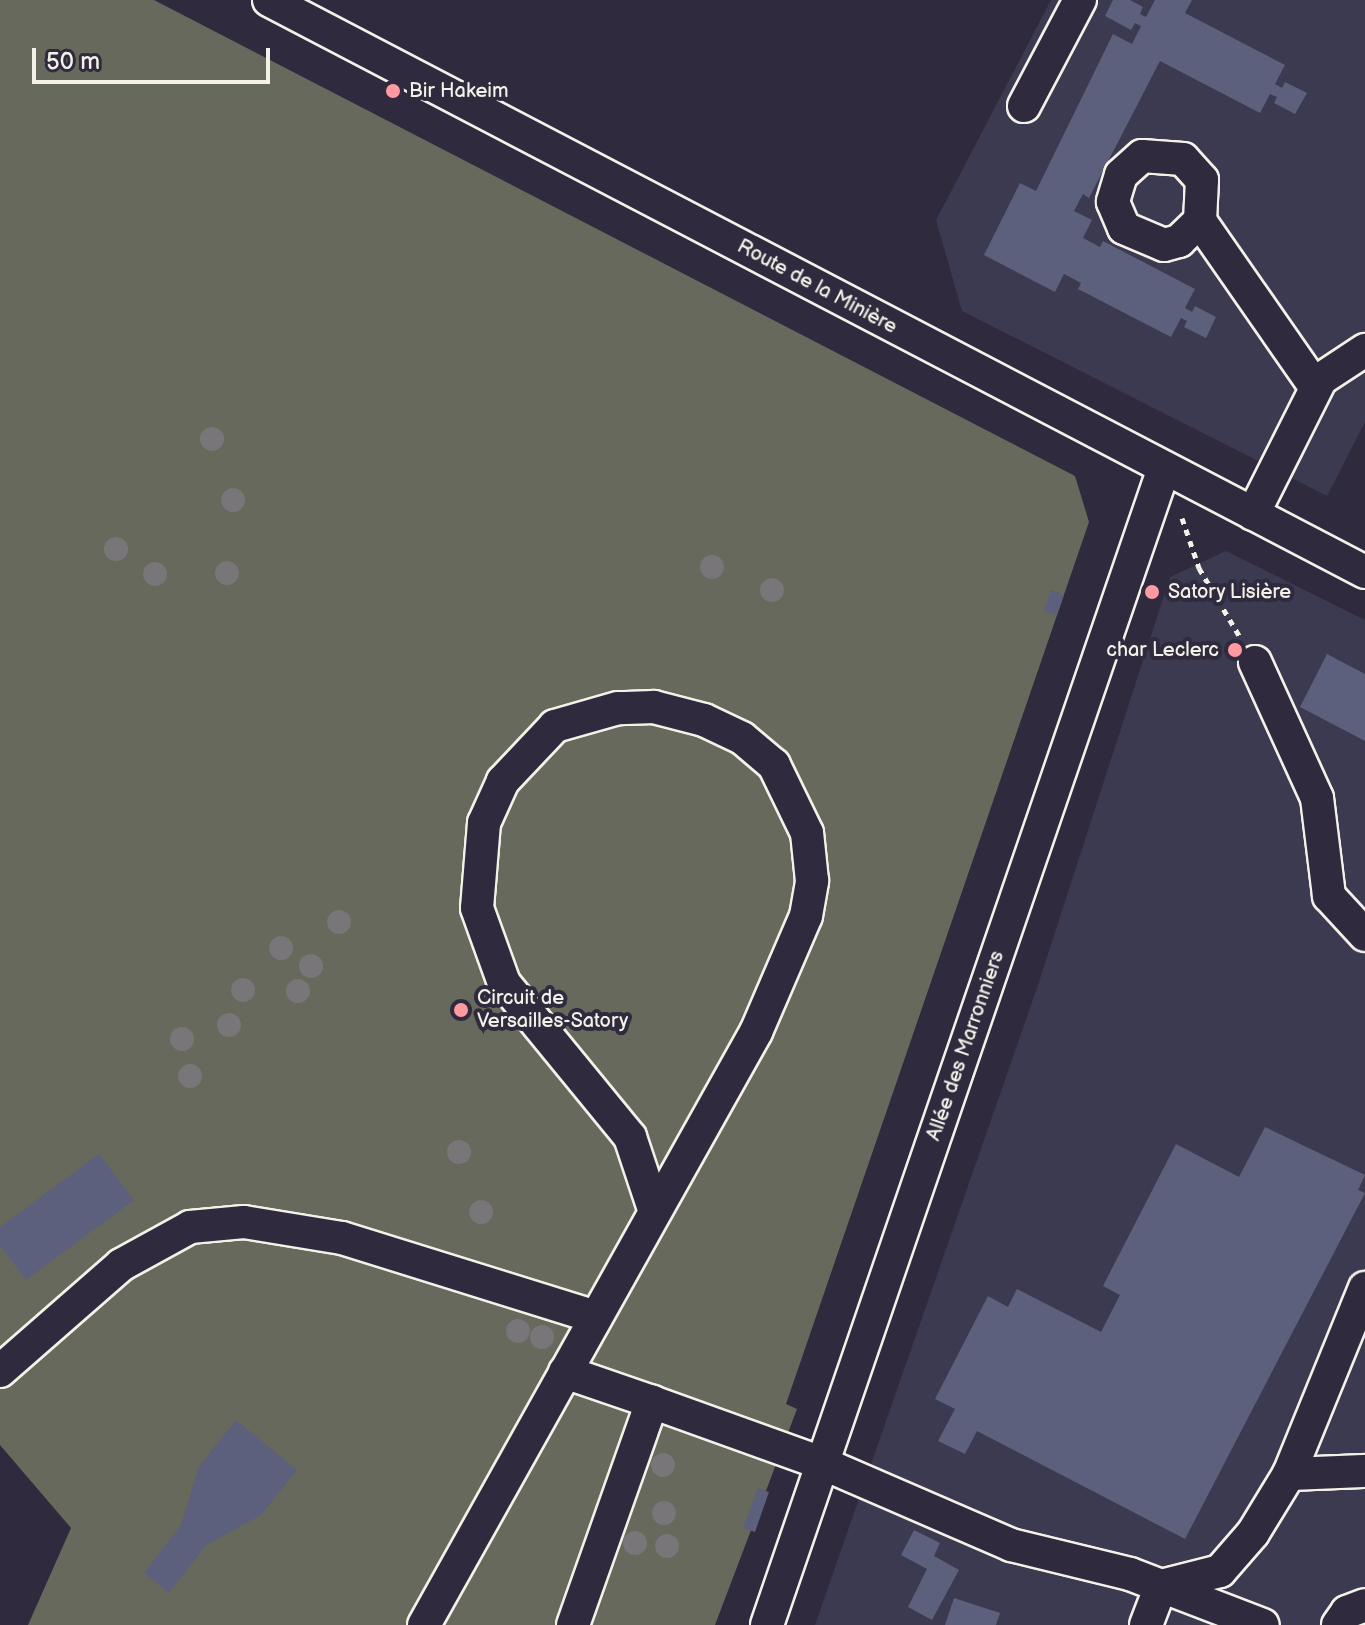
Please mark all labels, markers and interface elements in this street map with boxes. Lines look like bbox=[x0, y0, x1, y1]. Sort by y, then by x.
scale bar bbox=[36, 32, 274, 82]
text: 50 m bbox=[46, 47, 100, 76]
place label: Bir Hakeim bbox=[409, 79, 508, 103]
marker: Bir Hakeim bbox=[384, 82, 402, 100]
street label: Route de la Minière bbox=[733, 235, 901, 339]
place label: Satory Lisière bbox=[1168, 580, 1292, 604]
marker: Satory Lisière bbox=[1143, 583, 1161, 601]
place label: char Leclerc bbox=[1106, 638, 1219, 662]
marker: char Leclerc bbox=[1226, 641, 1244, 659]
street label: Allée des Marronniers bbox=[922, 948, 1010, 1144]
place label: Circuit de Versailles-Satory bbox=[477, 986, 628, 1033]
marker: Circuit de Versailles-Satory bbox=[452, 1001, 470, 1019]

